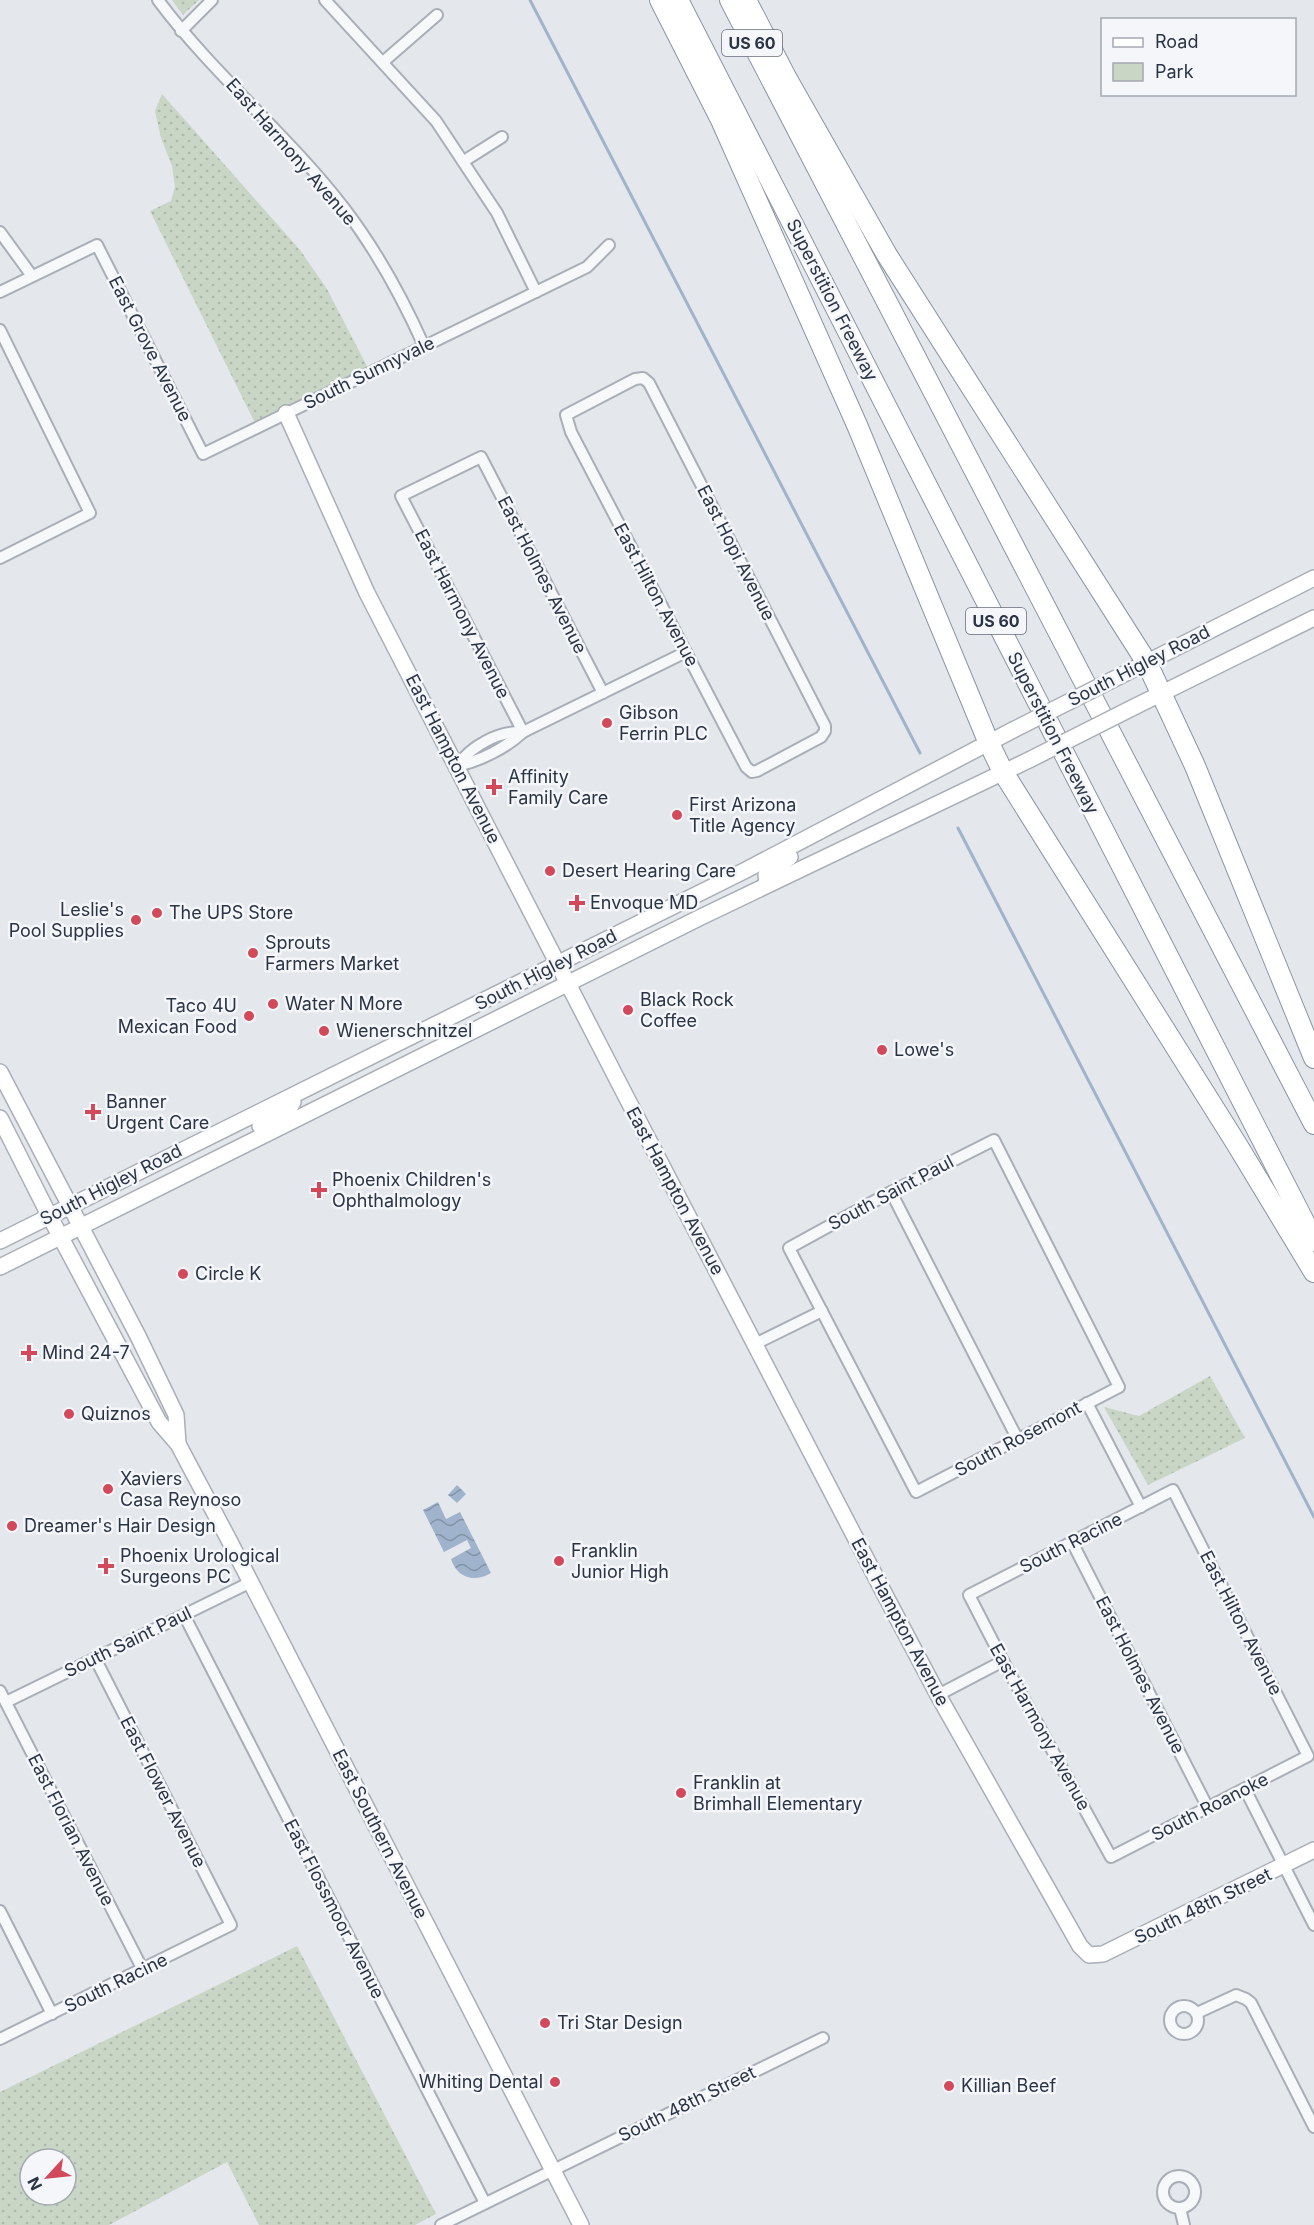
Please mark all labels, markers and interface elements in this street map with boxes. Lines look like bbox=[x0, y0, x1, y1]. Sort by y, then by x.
legend bbox=[1101, 18, 1296, 96]
road number: US 60 bbox=[722, 30, 782, 56]
text: Road bbox=[1155, 31, 1198, 52]
text: Park bbox=[1155, 61, 1194, 82]
street label: East Harmony Avenue bbox=[222, 74, 361, 229]
street label: Superstition Freeway bbox=[782, 215, 882, 384]
street label: East Grove Avenue bbox=[105, 273, 196, 425]
street label: South Sunnyvale bbox=[300, 332, 438, 413]
street label: East Hopi Avenue bbox=[693, 482, 780, 624]
street label: East Holmes Avenue bbox=[494, 493, 591, 657]
street label: East Hilton Avenue bbox=[610, 520, 703, 670]
street label: East Harmony Avenue bbox=[411, 526, 514, 702]
road number: US 60 bbox=[966, 608, 1026, 634]
street label: South Higley Road bbox=[1064, 621, 1213, 710]
street label: Superstition Freeway bbox=[1003, 648, 1103, 817]
street label: East Hampton Avenue bbox=[402, 671, 505, 847]
place label: Gibson Ferrin PLC bbox=[619, 702, 708, 744]
marker: Gibson Ferrin PLC bbox=[600, 716, 614, 730]
place label: Affinity Family Care bbox=[508, 766, 608, 808]
marker: Affinity Family Care bbox=[485, 778, 503, 796]
place label: First Arizona Title Agency bbox=[689, 794, 796, 836]
marker: First Arizona Title Agency bbox=[670, 808, 684, 822]
place label: Desert Hearing Care bbox=[562, 860, 736, 881]
marker: Desert Hearing Care bbox=[543, 864, 557, 878]
place label: Envoque MD bbox=[590, 892, 698, 913]
marker: Envoque MD bbox=[568, 894, 586, 912]
place label: Leslie's Pool Supplies bbox=[9, 899, 124, 941]
place label: The UPS Store bbox=[169, 902, 293, 923]
marker: The UPS Store bbox=[150, 906, 164, 920]
marker: Leslie's Pool Supplies bbox=[129, 913, 143, 927]
street label: South Higley Road bbox=[471, 925, 620, 1014]
place label: Sprouts Farmers Market bbox=[265, 932, 399, 974]
marker: Sprouts Farmers Market bbox=[246, 946, 260, 960]
place label: Black Rock Coffee bbox=[640, 989, 734, 1031]
place label: Water N More bbox=[285, 993, 403, 1014]
place label: Taco 4U Mexican Food bbox=[118, 995, 237, 1037]
marker: Water N More bbox=[266, 997, 280, 1011]
marker: Black Rock Coffee bbox=[621, 1003, 635, 1017]
marker: Taco 4U Mexican Food bbox=[242, 1009, 256, 1023]
place label: Wienerschnitzel bbox=[336, 1020, 472, 1041]
marker: Wienerschnitzel bbox=[317, 1024, 331, 1038]
place label: Lowe's bbox=[894, 1039, 954, 1060]
marker: Lowe's bbox=[875, 1043, 889, 1057]
place label: Banner Urgent Care bbox=[106, 1091, 209, 1133]
marker: Banner Urgent Care bbox=[84, 1103, 102, 1121]
street label: East Hampton Avenue bbox=[622, 1103, 729, 1278]
street label: South Higley Road bbox=[36, 1140, 185, 1229]
street label: South Saint Paul bbox=[825, 1151, 957, 1234]
place label: Phoenix Children's Ophthalmology bbox=[332, 1169, 491, 1211]
marker: Phoenix Children's Ophthalmology bbox=[310, 1181, 328, 1199]
place label: Circle K bbox=[195, 1263, 261, 1284]
marker: Circle K bbox=[176, 1267, 190, 1281]
place label: Mind 24-7 bbox=[42, 1342, 130, 1363]
marker: Mind 24-7 bbox=[20, 1344, 38, 1362]
street label: South Rosemont bbox=[951, 1396, 1084, 1481]
place label: Quiznos bbox=[81, 1403, 151, 1424]
marker: Quiznos bbox=[62, 1407, 76, 1421]
place label: Xaviers Casa Reynoso bbox=[120, 1468, 241, 1510]
marker: Xaviers Casa Reynoso bbox=[101, 1482, 115, 1496]
street label: South Racine bbox=[1016, 1508, 1125, 1577]
place label: Dreamer's Hair Design bbox=[24, 1515, 216, 1536]
marker: Dreamer's Hair Design bbox=[5, 1519, 19, 1533]
street label: East Hampton Avenue bbox=[847, 1534, 954, 1709]
place label: Franklin Junior High bbox=[571, 1540, 669, 1582]
place label: Phoenix Urological Surgeons PC bbox=[120, 1545, 279, 1587]
street label: East Hilton Avenue bbox=[1196, 1547, 1287, 1698]
marker: Franklin Junior High bbox=[552, 1554, 566, 1568]
marker: Phoenix Urological Surgeons PC bbox=[97, 1557, 115, 1575]
street label: East Holmes Avenue bbox=[1092, 1593, 1189, 1757]
street label: South Saint Paul bbox=[61, 1602, 195, 1681]
street label: East Harmony Avenue bbox=[986, 1640, 1095, 1814]
street label: East Flower Avenue bbox=[116, 1713, 211, 1871]
street label: East Southern Avenue bbox=[329, 1746, 432, 1922]
street label: East Florian Avenue bbox=[24, 1750, 119, 1909]
street label: South Roanoke bbox=[1148, 1768, 1272, 1845]
place label: Franklin at Brimhall Elementary bbox=[693, 1772, 862, 1814]
marker: Franklin at Brimhall Elementary bbox=[674, 1786, 688, 1800]
street label: East Flossmoor Avenue bbox=[280, 1816, 389, 2002]
street label: South 48th Street bbox=[1131, 1863, 1275, 1948]
street label: South Racine bbox=[61, 1949, 171, 2017]
place label: Tri Star Design bbox=[557, 2012, 683, 2033]
marker: Tri Star Design bbox=[538, 2016, 552, 2030]
street label: South 48th Street bbox=[615, 2061, 759, 2146]
place label: Whiting Dental bbox=[419, 2071, 543, 2092]
marker: Whiting Dental bbox=[548, 2075, 562, 2089]
place label: Killian Beef bbox=[961, 2075, 1056, 2096]
marker: Killian Beef bbox=[942, 2079, 956, 2093]
north arrow bbox=[18, 2147, 78, 2207]
text: N bbox=[23, 2174, 46, 2194]

